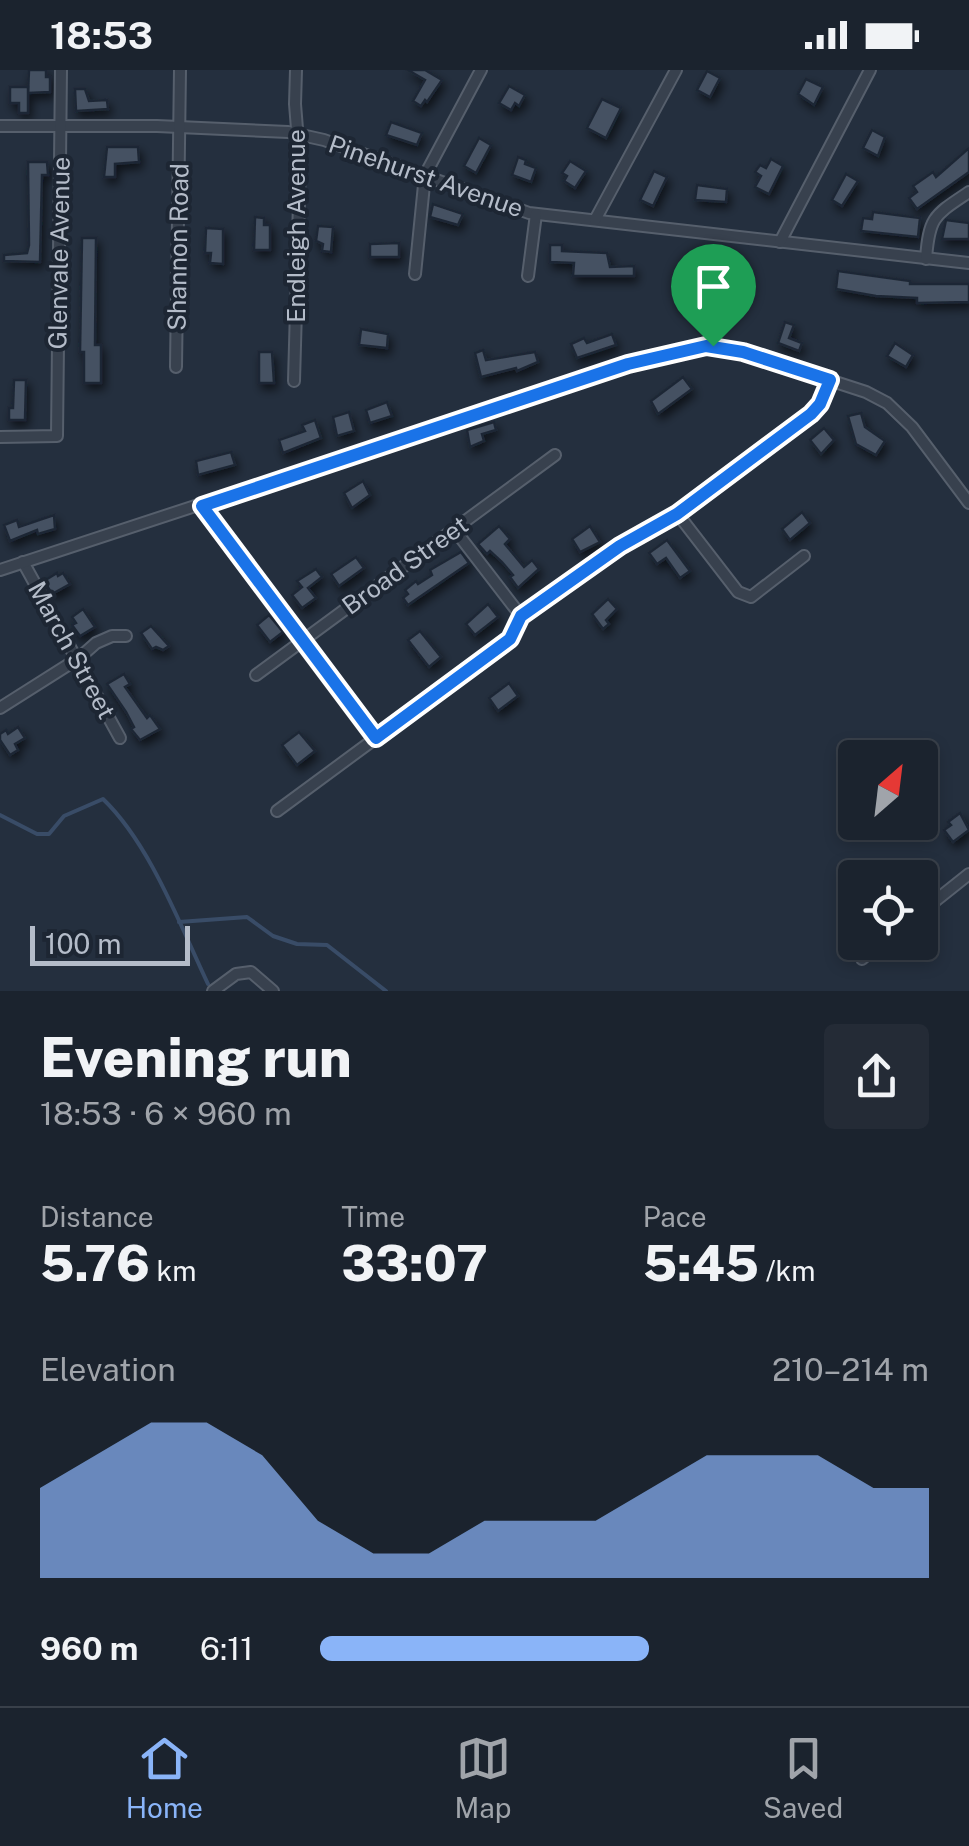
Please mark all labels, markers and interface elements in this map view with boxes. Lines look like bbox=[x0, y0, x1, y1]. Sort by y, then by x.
text: 18:53 bbox=[50, 13, 153, 58]
street label: Endleigh Avenue bbox=[281, 129, 311, 323]
street label: Pinehurst Avenue bbox=[325, 129, 527, 223]
street label: Glenvale Avenue bbox=[42, 157, 76, 349]
street label: Shannon Road bbox=[162, 163, 194, 331]
pin bbox=[671, 244, 756, 347]
icon: arrive bbox=[686, 259, 741, 314]
street label: Broad Street bbox=[336, 509, 474, 621]
street label: March Street bbox=[22, 576, 122, 724]
north arrow bbox=[838, 740, 938, 840]
map controls bbox=[838, 740, 938, 960]
button: locate bbox=[838, 860, 938, 960]
scale bar bbox=[30, 921, 190, 966]
text: 100 m bbox=[45, 927, 122, 960]
button: share bbox=[824, 1024, 929, 1129]
text: Evening run bbox=[40, 1025, 352, 1089]
text: 18:53 · 6 × 960 m bbox=[40, 1095, 292, 1132]
text: Distance bbox=[40, 1200, 154, 1233]
text: Time bbox=[341, 1200, 405, 1233]
text: Pace bbox=[643, 1200, 707, 1233]
text: 5.76 bbox=[40, 1233, 150, 1292]
text: 33:07 bbox=[341, 1233, 488, 1292]
text: 5:45 bbox=[643, 1233, 759, 1292]
text: km bbox=[150, 1254, 197, 1287]
text: /km bbox=[759, 1254, 815, 1287]
text: Elevation bbox=[40, 1351, 176, 1388]
text: 210–214 m bbox=[772, 1351, 929, 1388]
text: 960 m bbox=[40, 1630, 139, 1667]
text: 6:11 bbox=[200, 1630, 253, 1667]
tab: Home bbox=[126, 1731, 203, 1824]
tab: Map bbox=[455, 1731, 511, 1824]
tab: Saved bbox=[763, 1731, 843, 1824]

